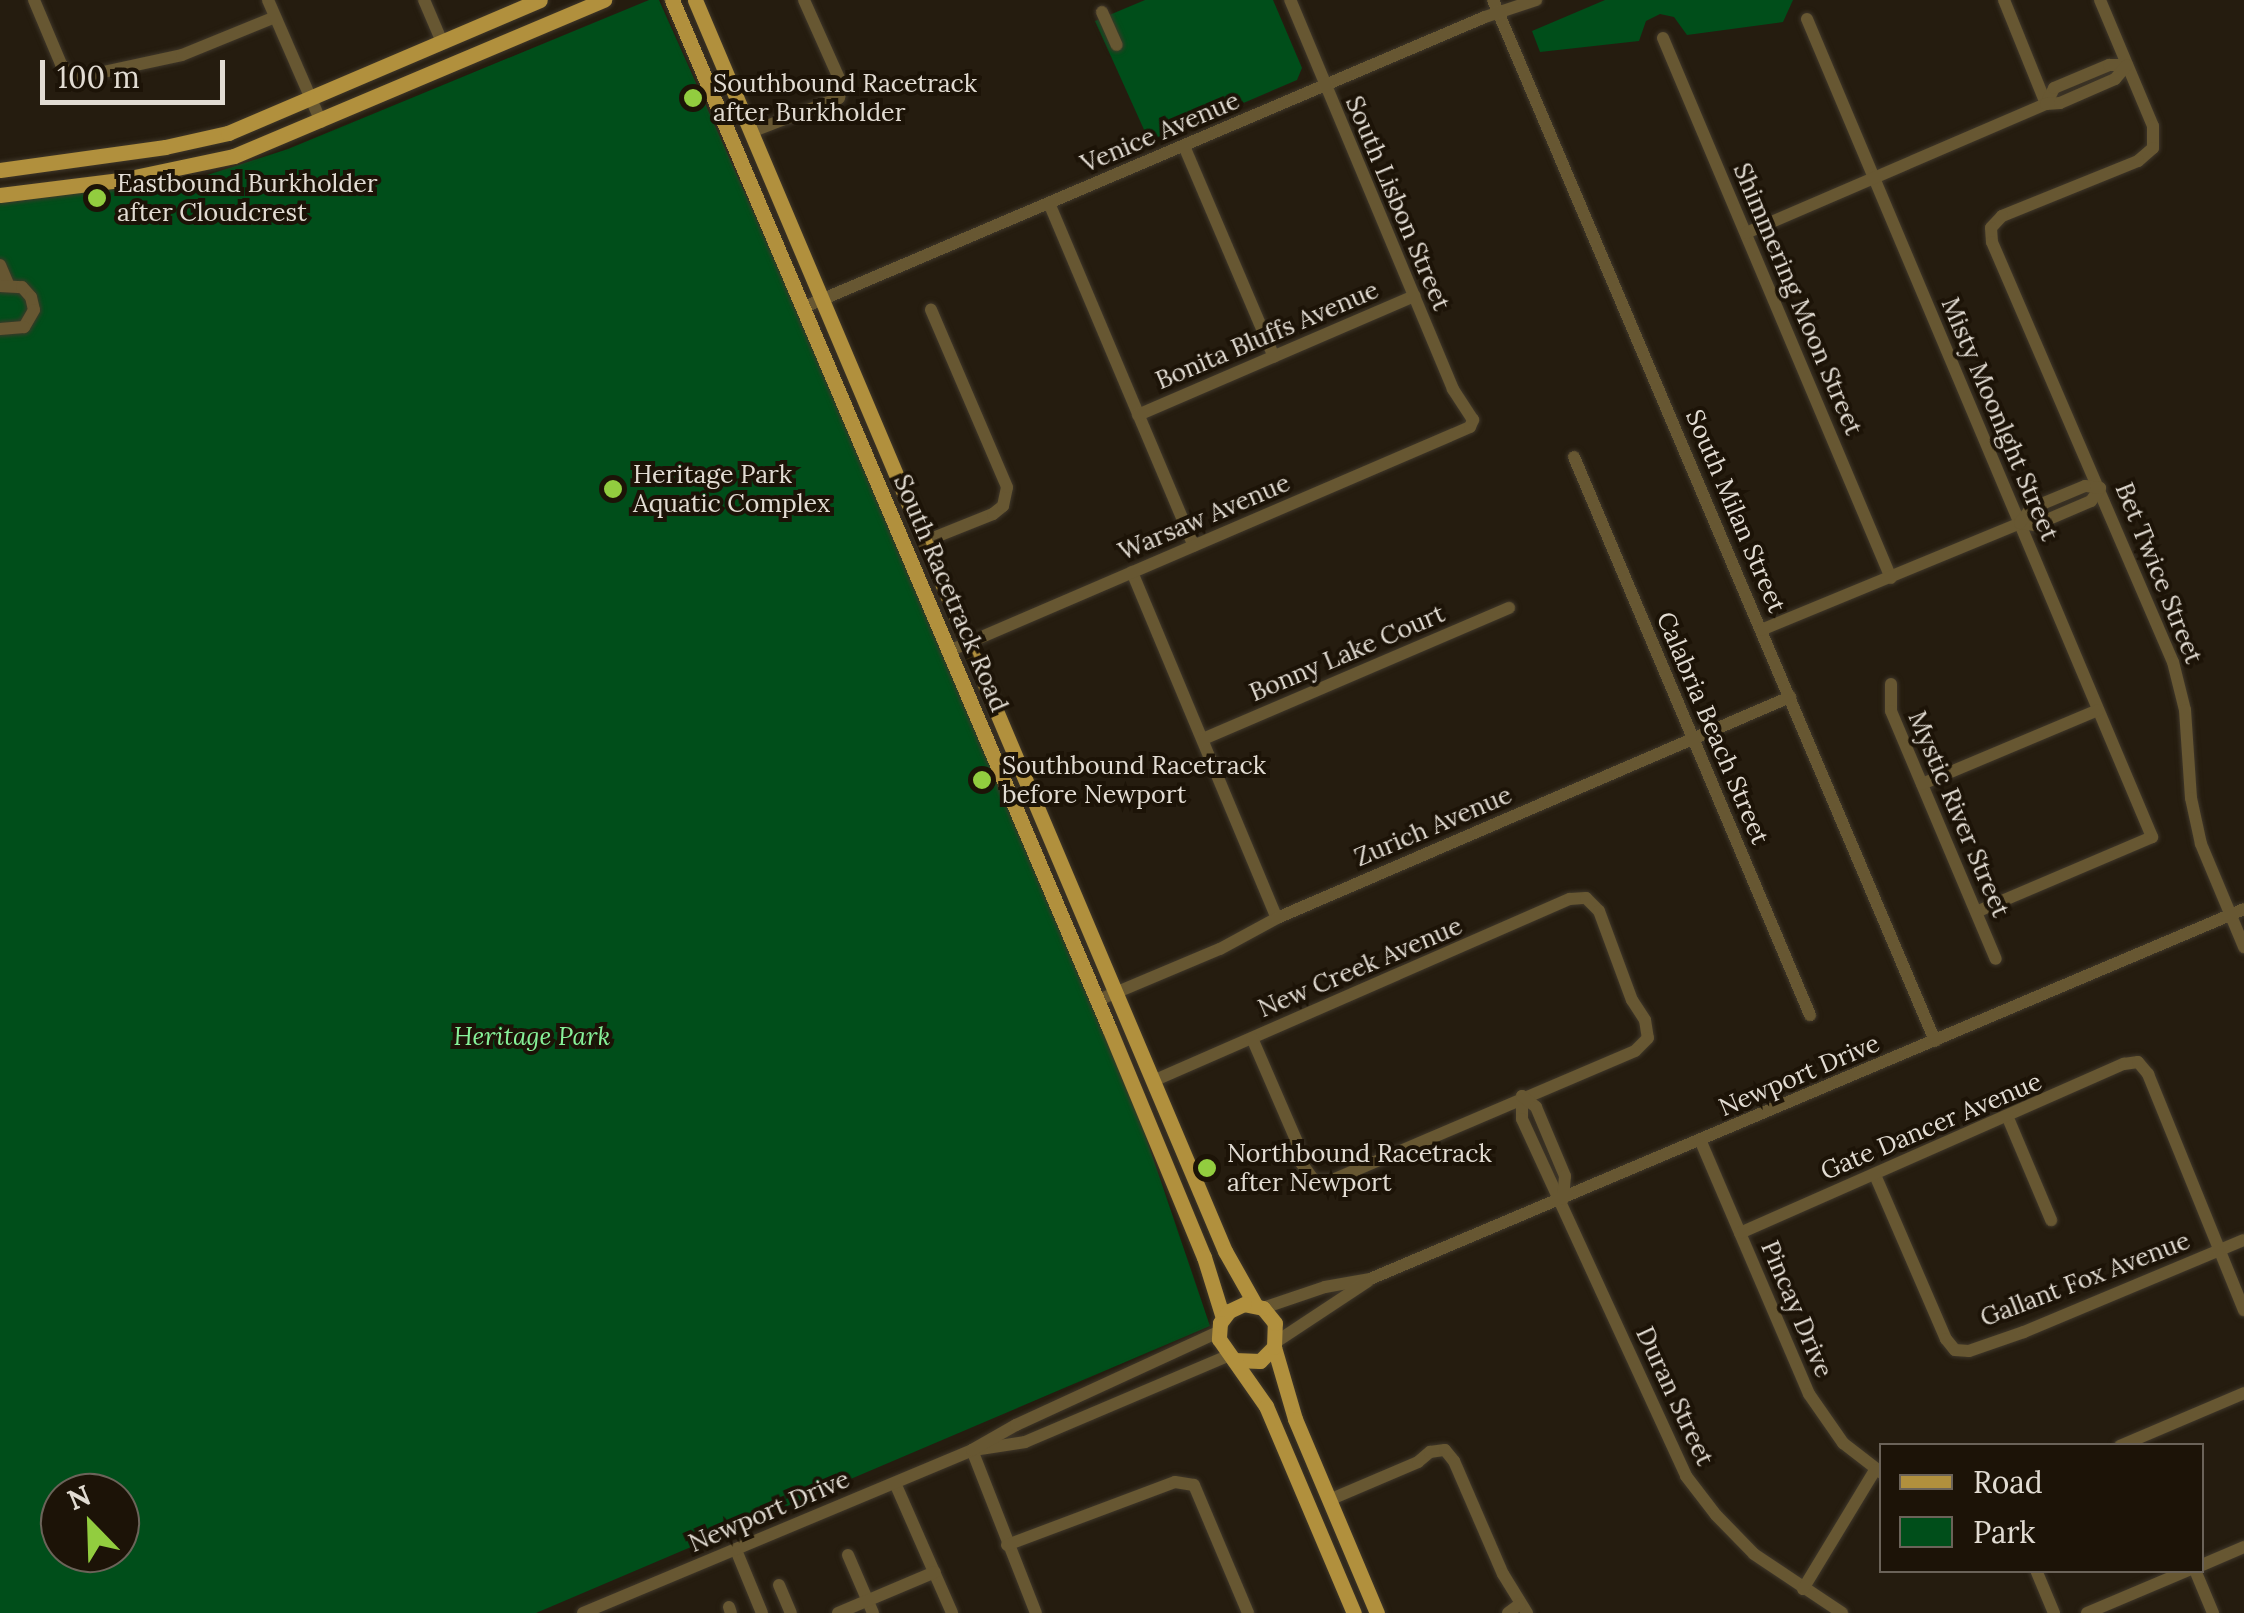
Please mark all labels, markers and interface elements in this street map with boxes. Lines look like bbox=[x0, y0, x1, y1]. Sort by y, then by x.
scale bar bbox=[45, 40, 230, 102]
text: 100 m bbox=[57, 58, 140, 96]
place label: Southbound Racetrack after Burkholder bbox=[713, 69, 977, 128]
street label: Venice Avenue bbox=[1076, 85, 1244, 179]
marker: Southbound Racetrack after Burkholder bbox=[682, 87, 704, 109]
street label: South Lisbon Street bbox=[1339, 91, 1457, 315]
street label: Shimmering Moon Street bbox=[1727, 159, 1869, 439]
place label: Eastbound Burkholder after Cloudcrest bbox=[117, 169, 378, 228]
marker: Eastbound Burkholder after Cloudcrest bbox=[86, 187, 108, 209]
street label: Bonita Bluffs Avenue bbox=[1151, 274, 1383, 396]
street label: Misty Moonlght Street bbox=[1935, 293, 2065, 545]
street label: South Milan Street bbox=[1680, 405, 1792, 617]
place label: Heritage Park Aquatic Complex bbox=[633, 460, 830, 519]
street label: Warsaw Avenue bbox=[1114, 467, 1294, 567]
street label: South Racetrack Road bbox=[887, 470, 1015, 716]
marker: Heritage Park Aquatic Complex bbox=[602, 478, 624, 500]
street label: Bet Twice Street bbox=[2109, 478, 2209, 668]
street label: Bonny Lake Court bbox=[1245, 598, 1449, 708]
street label: Calabria Beach Street bbox=[1650, 607, 1776, 849]
street label: Mystic River Street bbox=[1902, 706, 2016, 922]
place label: Southbound Racetrack before Newport bbox=[1002, 751, 1266, 810]
marker: Southbound Racetrack before Newport bbox=[971, 769, 993, 791]
street label: Zurich Avenue bbox=[1350, 779, 1516, 873]
street label: New Creek Avenue bbox=[1253, 910, 1467, 1024]
park label: Heritage Park bbox=[454, 1021, 610, 1051]
street label: Newport Drive bbox=[1714, 1028, 1884, 1122]
street label: Gate Dancer Avenue bbox=[1816, 1066, 2046, 1186]
place label: Northbound Racetrack after Newport bbox=[1227, 1139, 1492, 1198]
marker: Northbound Racetrack after Newport bbox=[1196, 1157, 1218, 1179]
street label: Gallant Fox Avenue bbox=[1976, 1225, 2194, 1333]
street label: Pincay Drive bbox=[1755, 1236, 1839, 1382]
street label: Duran Street bbox=[1630, 1322, 1720, 1470]
legend bbox=[1879, 1443, 2204, 1573]
text: Road bbox=[1973, 1463, 2043, 1501]
street label: Newport Drive bbox=[684, 1464, 854, 1558]
north arrow bbox=[40, 1473, 140, 1573]
text: N bbox=[62, 1476, 96, 1518]
text: Park bbox=[1973, 1513, 2035, 1551]

